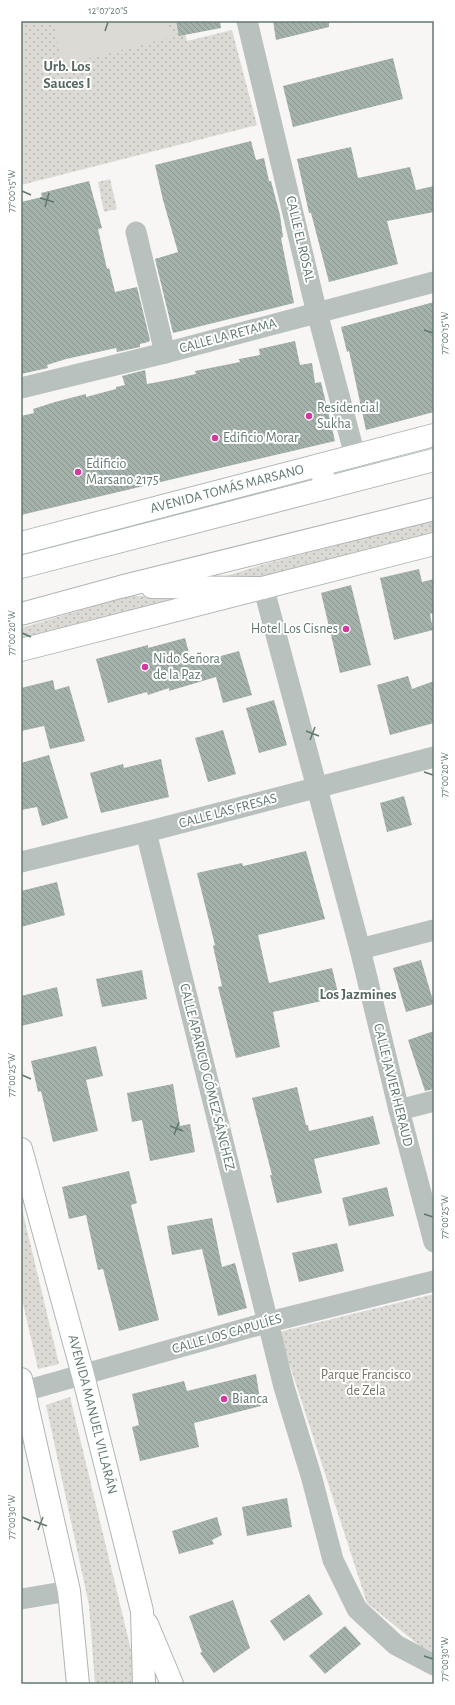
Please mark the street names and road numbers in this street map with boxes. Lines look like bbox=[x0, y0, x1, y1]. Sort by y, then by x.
street label: CALLE EL ROSAL bbox=[283, 195, 317, 284]
street label: CALLE LA RETAMA bbox=[178, 316, 278, 356]
street label: AVENIDA TOMÁS MARSANO bbox=[149, 462, 305, 516]
street label: CALLE LAS FRESAS bbox=[177, 791, 279, 831]
street label: CALLE APARICIO GÓMEZ SÁNCHEZ bbox=[177, 981, 240, 1172]
street label: CALLE JAVIER HERAUD bbox=[371, 1022, 415, 1148]
street label: CALLE LOS CAPULÍES bbox=[170, 1309, 284, 1356]
street label: AVENIDA MANUEL VILLARÁN bbox=[65, 1333, 120, 1496]

